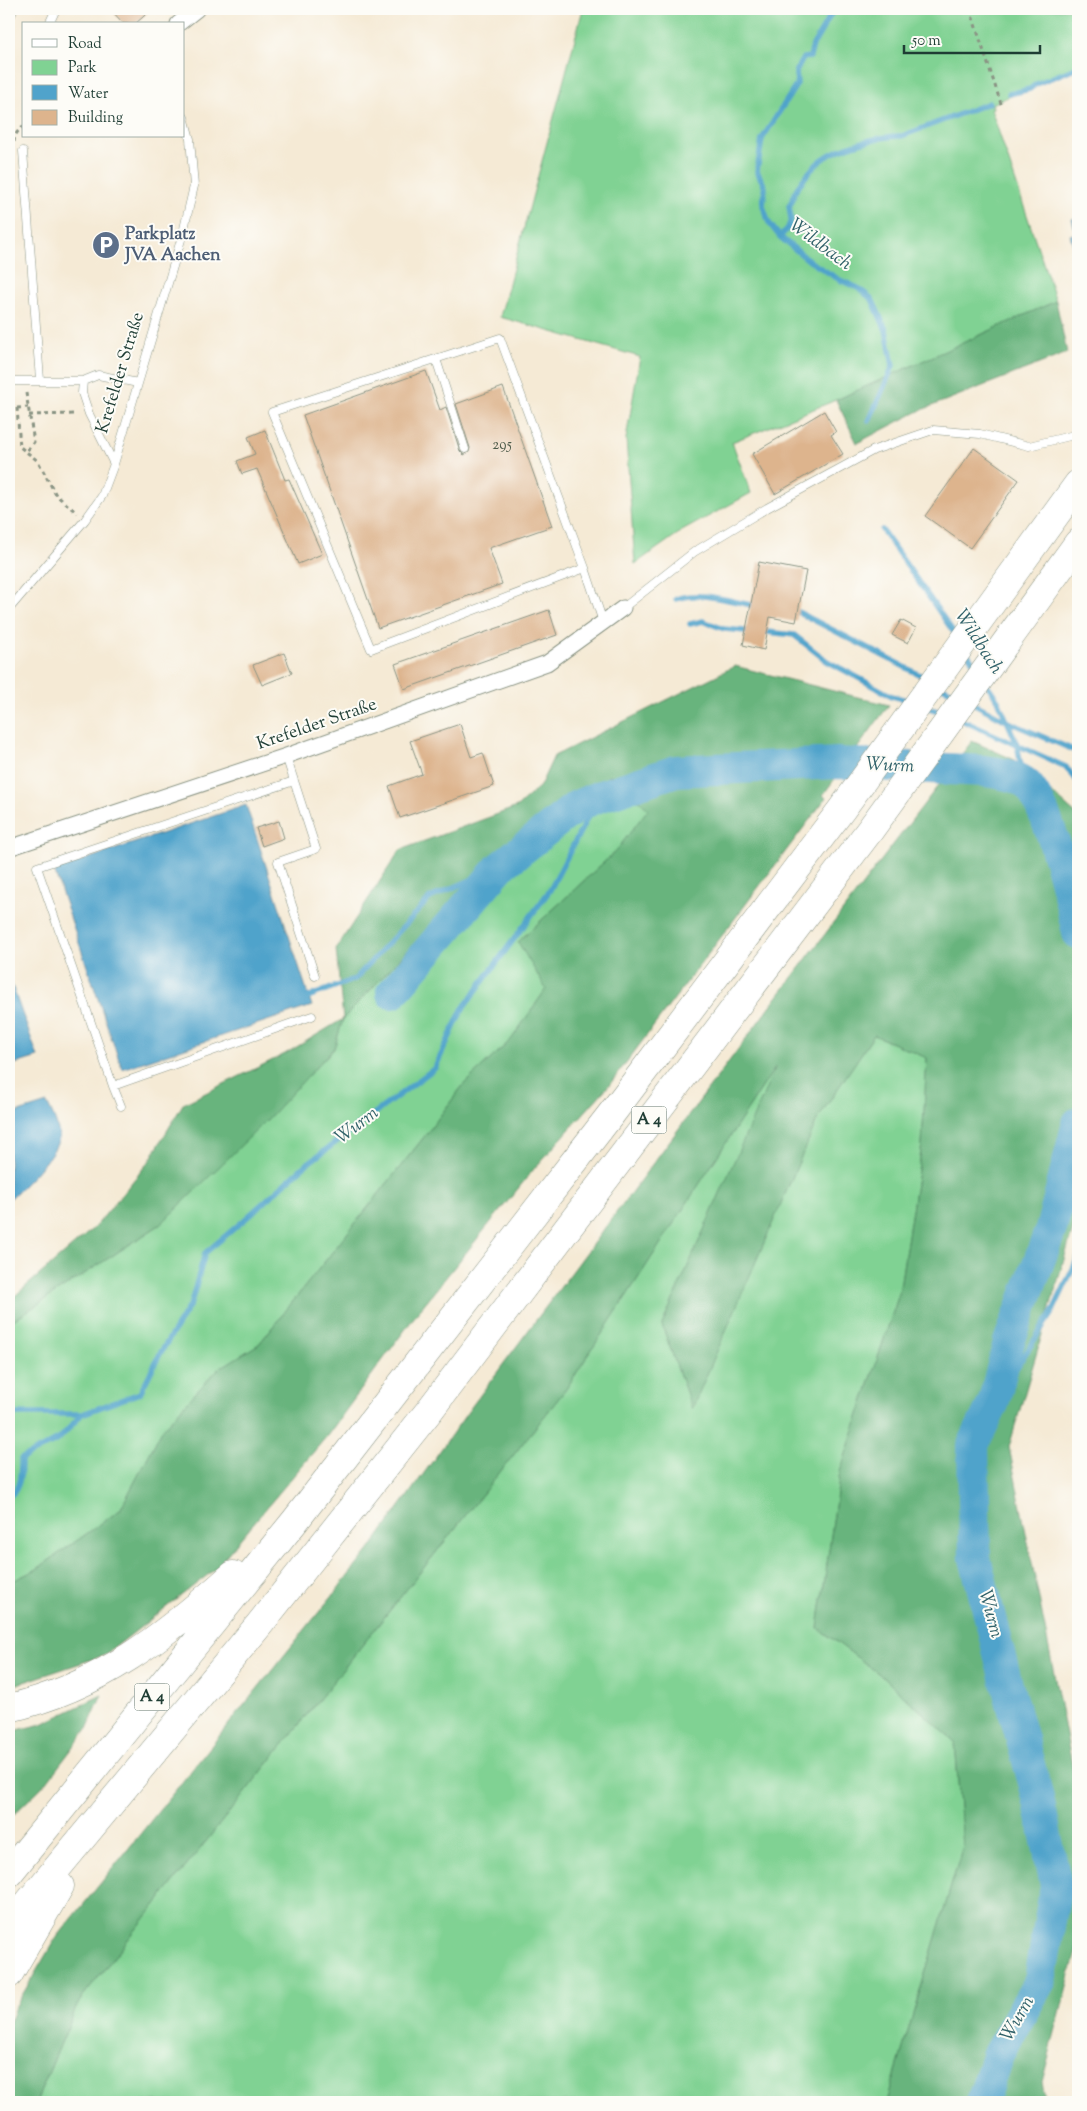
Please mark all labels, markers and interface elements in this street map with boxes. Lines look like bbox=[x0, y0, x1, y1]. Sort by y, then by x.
legend bbox=[22, 22, 185, 138]
scale bar bbox=[904, 22, 1041, 54]
text: 50 m bbox=[911, 31, 941, 52]
text: Road bbox=[68, 34, 102, 55]
text: Park bbox=[68, 58, 97, 79]
text: Water bbox=[68, 84, 109, 105]
text: Building bbox=[68, 108, 123, 129]
water label: Wildbach bbox=[783, 212, 858, 278]
place label: Parkplatz JVA Aachen bbox=[123, 222, 221, 269]
parking icon: Parkplatz JVA Aachen bbox=[91, 230, 121, 260]
street label: Krefelder Straße bbox=[90, 309, 152, 437]
house number: 295 bbox=[492, 435, 512, 456]
water label: Wildbach bbox=[947, 604, 1009, 680]
street label: Krefelder Straße bbox=[253, 692, 381, 758]
water label: Wurm bbox=[865, 751, 916, 781]
water label: Wurm bbox=[329, 1100, 385, 1151]
road number: A 4 bbox=[632, 1106, 666, 1134]
water label: Wurm bbox=[971, 1587, 1009, 1642]
road number: A 4 bbox=[134, 1684, 170, 1710]
water label: Wurm bbox=[994, 1991, 1042, 2047]

